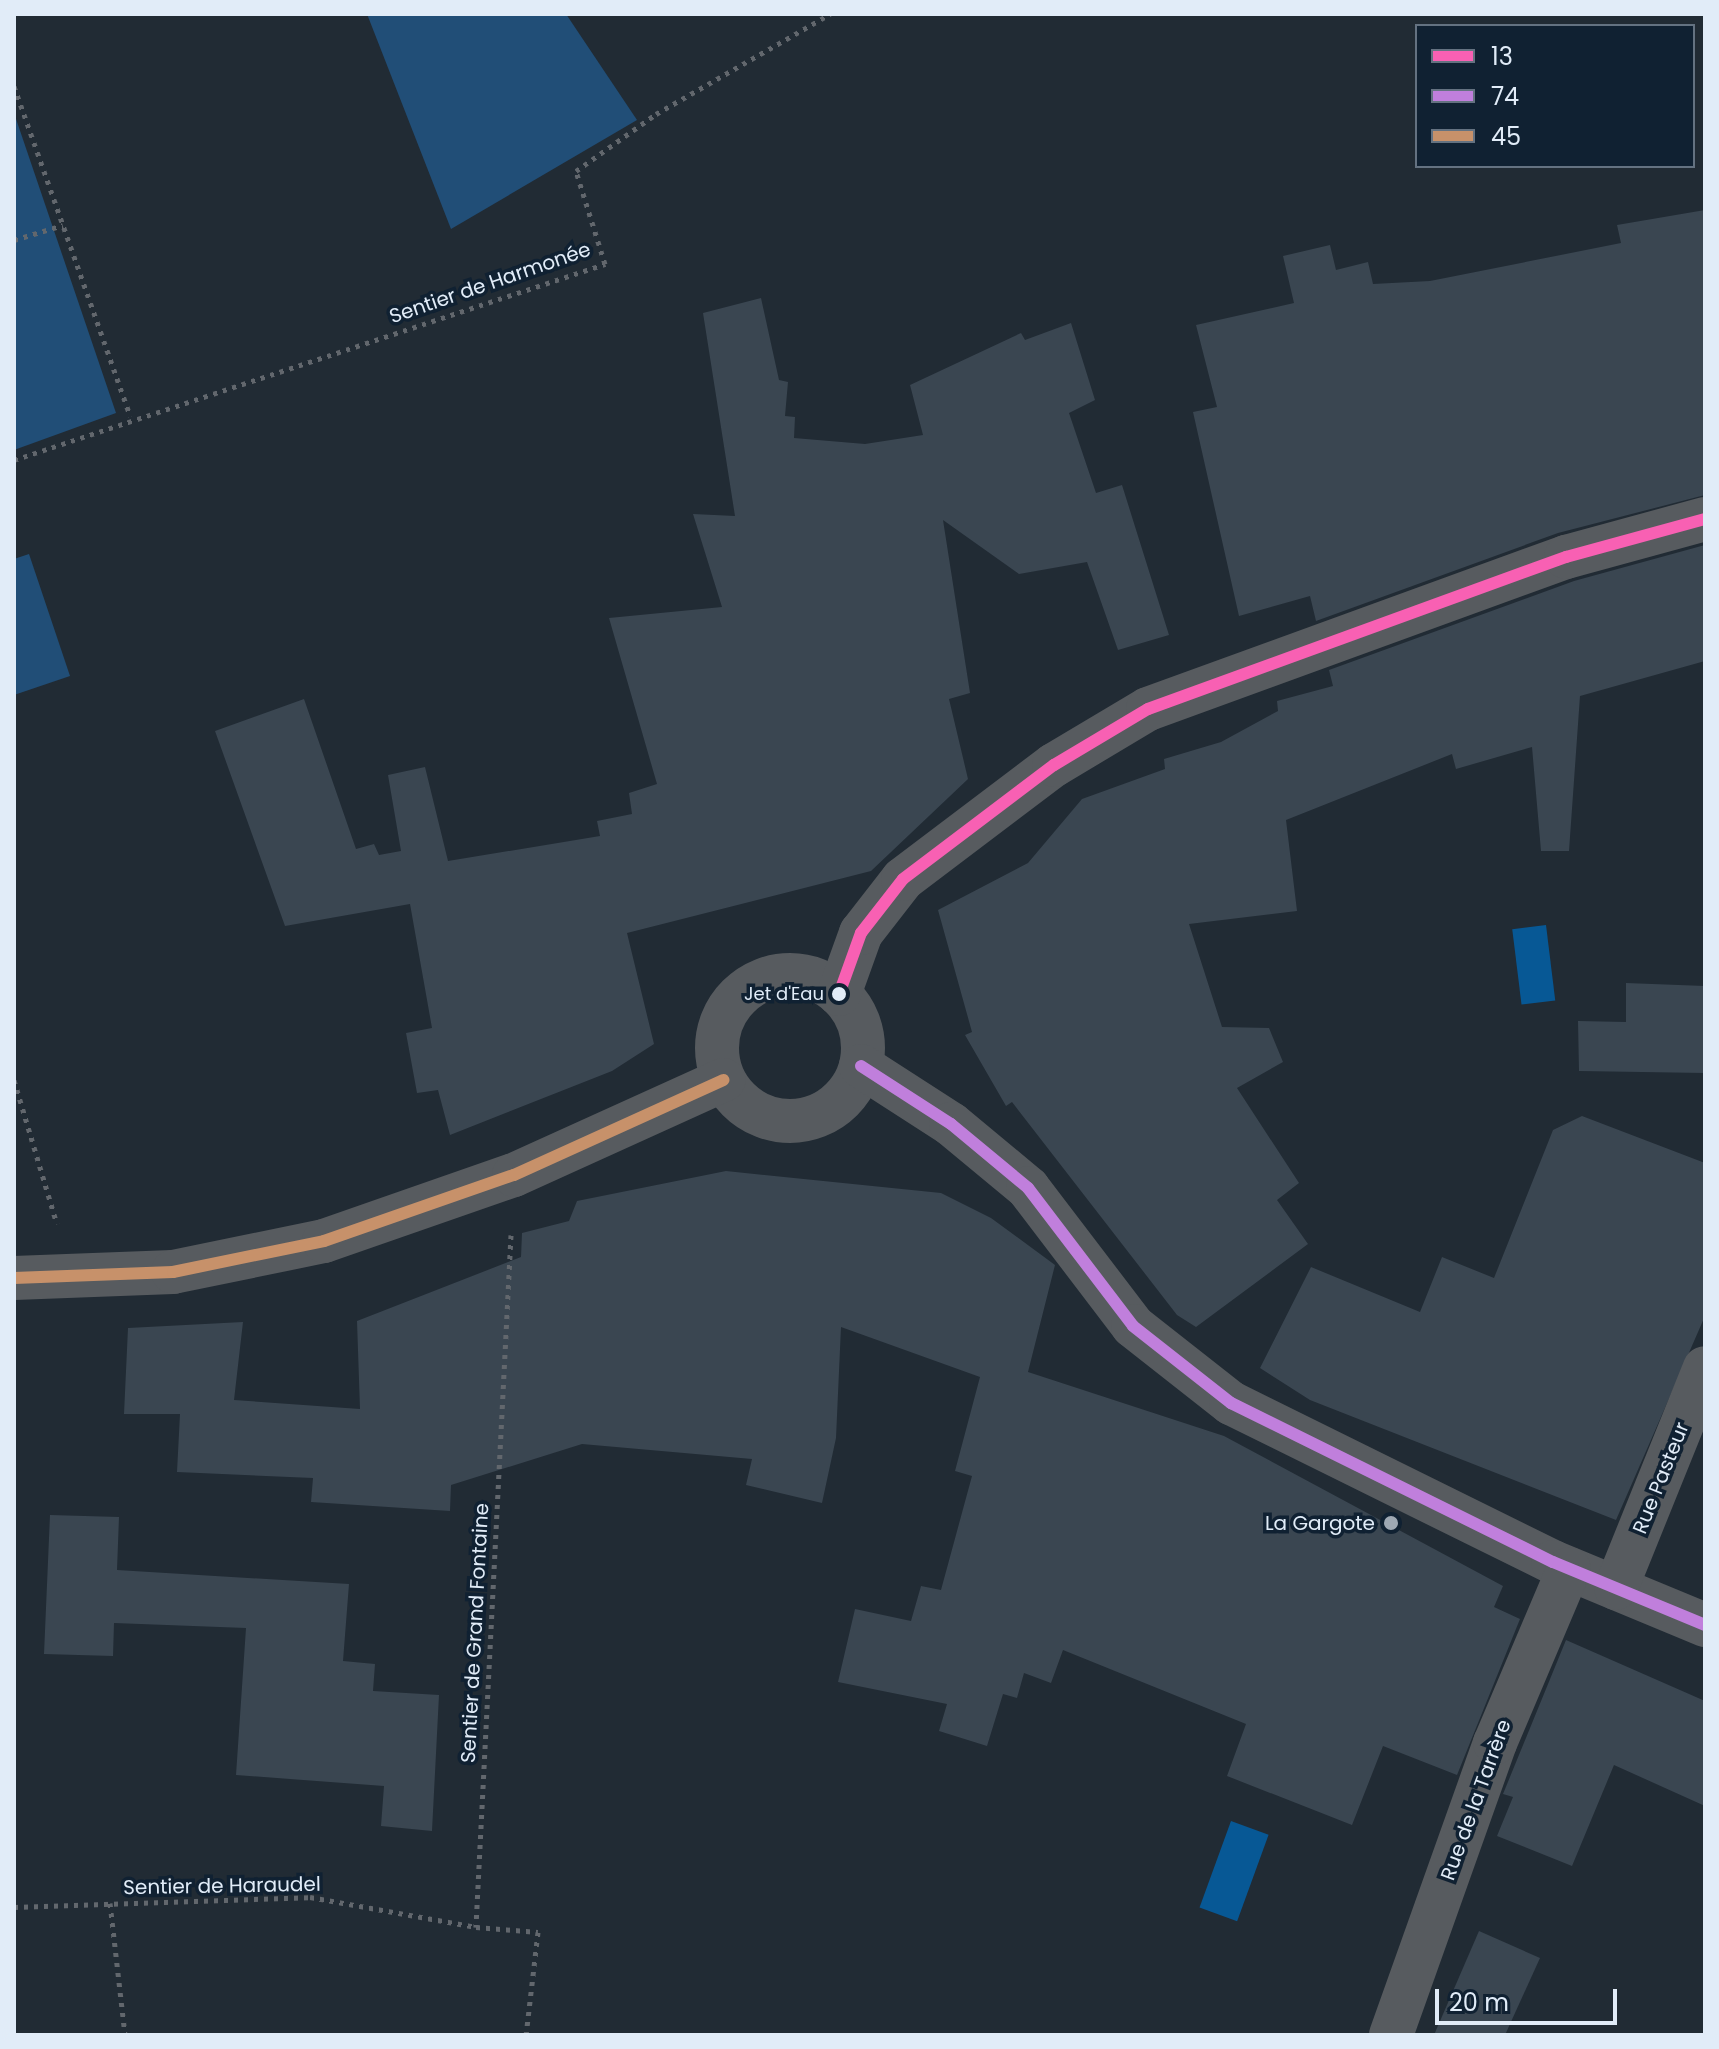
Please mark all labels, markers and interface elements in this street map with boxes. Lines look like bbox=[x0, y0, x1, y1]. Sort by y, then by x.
legend bbox=[1415, 24, 1695, 168]
text: 13 bbox=[1491, 40, 1513, 73]
text: 74 bbox=[1491, 80, 1519, 113]
text: 45 bbox=[1491, 120, 1521, 153]
street label: Sentier de Harmonée bbox=[386, 237, 594, 329]
place label: Jet d'Eau bbox=[744, 983, 824, 1005]
marker: Jet d'Eau bbox=[831, 986, 847, 1002]
street label: Rue Pasteur bbox=[1628, 1419, 1694, 1537]
street label: Sentier de Grand Fontaine bbox=[456, 1502, 494, 1764]
place label: La Gargote bbox=[1265, 1511, 1375, 1535]
marker: La Gargote bbox=[1382, 1514, 1400, 1532]
street label: Rue de la Tarrère bbox=[1436, 1716, 1516, 1884]
street label: Sentier de Haraudel bbox=[123, 1872, 321, 1900]
scale bar bbox=[1439, 1973, 1621, 2023]
text: 20 m bbox=[1449, 1986, 1509, 2019]

